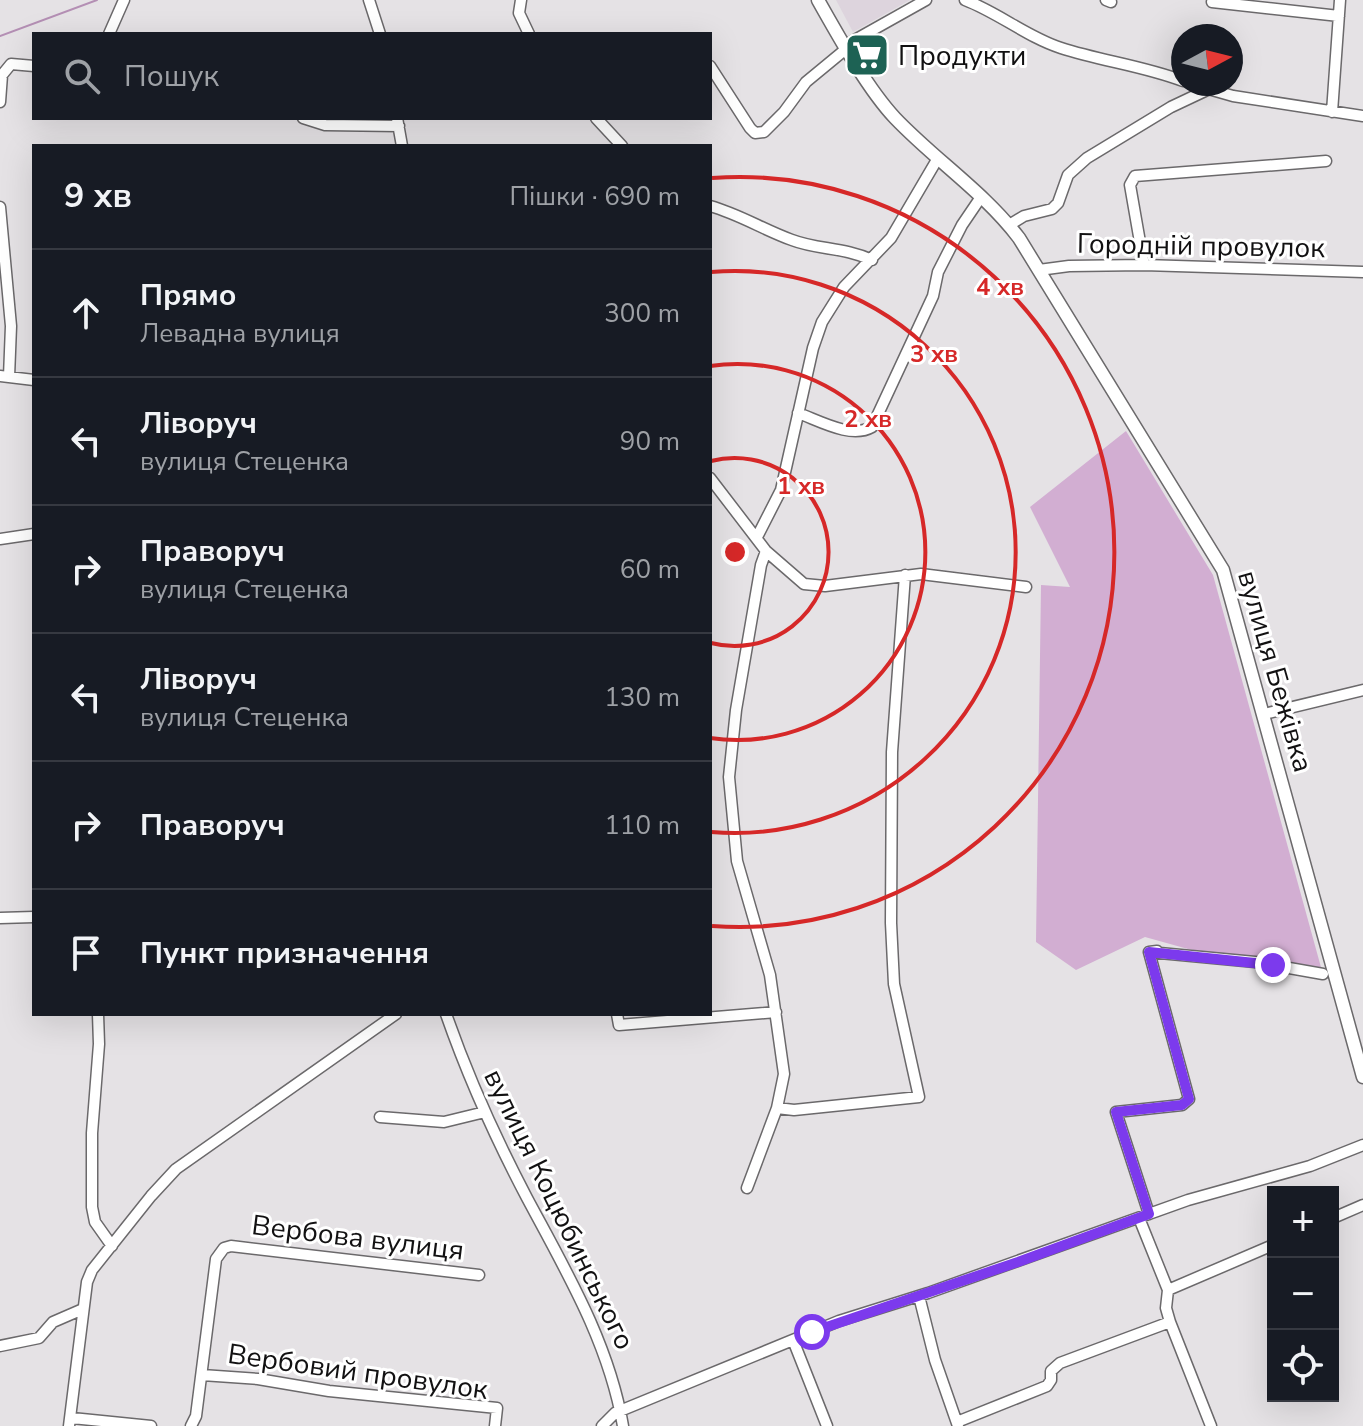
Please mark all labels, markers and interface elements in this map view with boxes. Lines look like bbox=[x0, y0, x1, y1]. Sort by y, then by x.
north arrow bbox=[1171, 24, 1243, 96]
supermarket icon: Продукти bbox=[843, 31, 891, 79]
search box bbox=[32, 32, 712, 120]
place label: Продукти bbox=[898, 37, 1026, 75]
icon: search bbox=[60, 54, 104, 98]
text: Пошук bbox=[124, 56, 219, 97]
text: 9 хв bbox=[64, 173, 132, 219]
text: Пішки · 690 m bbox=[509, 179, 680, 214]
street label: Городній провулок bbox=[1077, 225, 1326, 267]
text: 4 хв bbox=[976, 271, 1024, 303]
text: Прямо bbox=[140, 275, 237, 316]
icon: ahead bbox=[64, 291, 108, 335]
text: 300 m bbox=[604, 296, 680, 331]
text: Левадна вулиця bbox=[140, 316, 340, 351]
text: 3 хв bbox=[910, 338, 958, 370]
text: Ліворуч bbox=[140, 403, 257, 444]
text: 2 хв bbox=[844, 403, 892, 435]
icon: left bbox=[64, 419, 108, 463]
text: 90 m bbox=[620, 424, 680, 459]
text: вулиця Стеценка bbox=[140, 444, 349, 479]
text: 1 хв bbox=[777, 470, 825, 502]
text: Праворуч bbox=[140, 531, 285, 572]
centre of rings bbox=[721, 538, 749, 566]
icon: right bbox=[64, 547, 108, 591]
text: 60 m bbox=[620, 552, 680, 587]
street label: вулиця Бежівка bbox=[1228, 566, 1322, 777]
text: вулиця Стеценка bbox=[140, 572, 349, 607]
text: Ліворуч bbox=[140, 659, 257, 700]
icon: left bbox=[64, 675, 108, 719]
text: 130 m bbox=[604, 680, 680, 715]
text: вулиця Стеценка bbox=[140, 700, 349, 735]
icon: right bbox=[64, 803, 108, 847]
text: Праворуч bbox=[140, 805, 285, 846]
text: 110 m bbox=[604, 808, 680, 843]
icon: arrive bbox=[64, 931, 108, 975]
text: Пункт призначення bbox=[140, 933, 429, 974]
route end bbox=[1255, 947, 1291, 983]
street label: вулиця Коцюбинського bbox=[475, 1063, 644, 1356]
map controls bbox=[1267, 1186, 1339, 1402]
button: + bbox=[1267, 1186, 1339, 1258]
street label: Вербова вулиця bbox=[250, 1206, 466, 1270]
button: − bbox=[1267, 1258, 1339, 1330]
route start bbox=[794, 1314, 830, 1350]
button: locate bbox=[1267, 1330, 1339, 1402]
street label: Вербовий провулок bbox=[225, 1335, 491, 1409]

